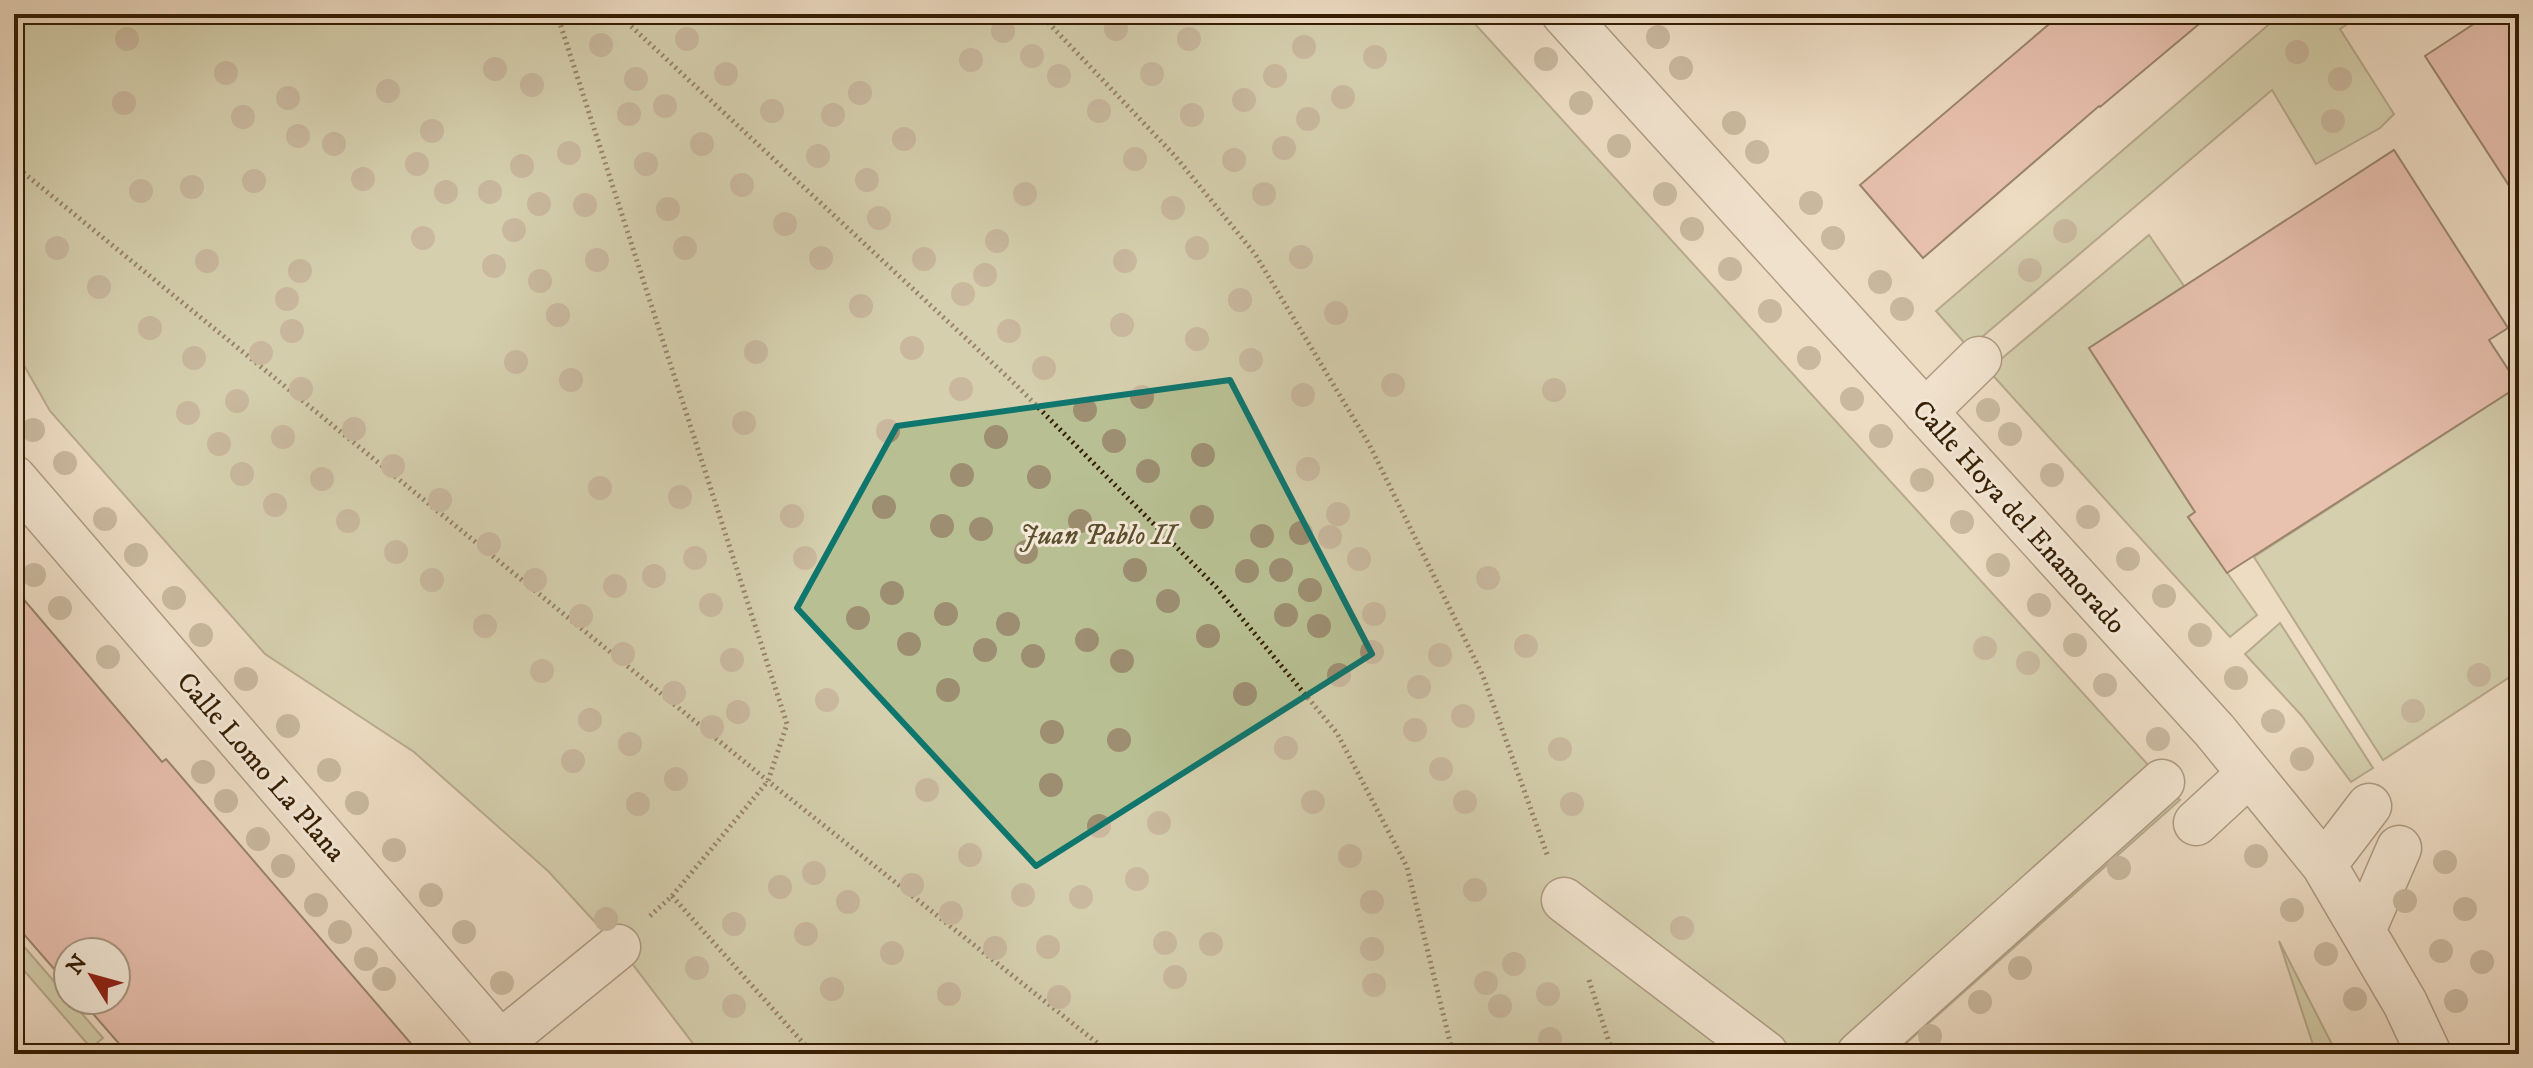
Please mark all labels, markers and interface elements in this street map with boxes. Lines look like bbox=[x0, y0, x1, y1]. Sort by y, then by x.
street label: Calle Hoya del Enamorado bbox=[1904, 393, 2133, 641]
park label: Juan Pablo II bbox=[1019, 518, 1180, 553]
street label: Calle Lomo La Plana bbox=[169, 665, 353, 869]
north arrow bbox=[52, 936, 132, 1016]
text: N bbox=[61, 950, 93, 980]

